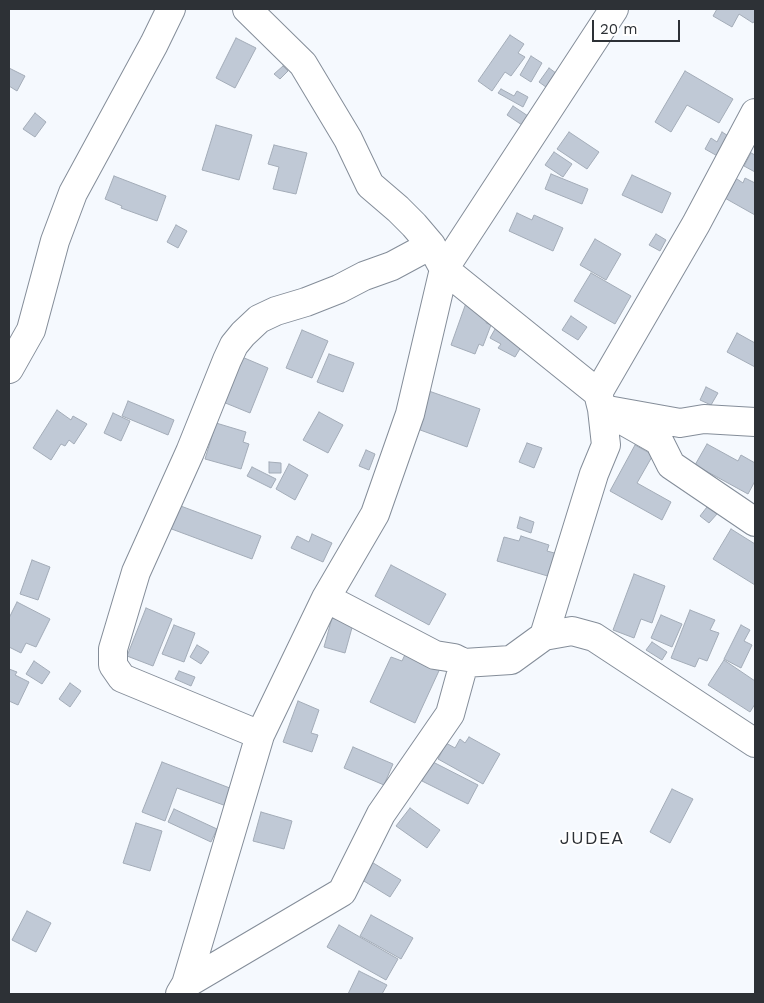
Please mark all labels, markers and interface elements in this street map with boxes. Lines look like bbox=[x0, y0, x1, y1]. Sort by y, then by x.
scale bar bbox=[594, 10, 682, 42]
text: 20 m bbox=[600, 20, 638, 38]
district label: JUDEA bbox=[559, 828, 625, 850]

